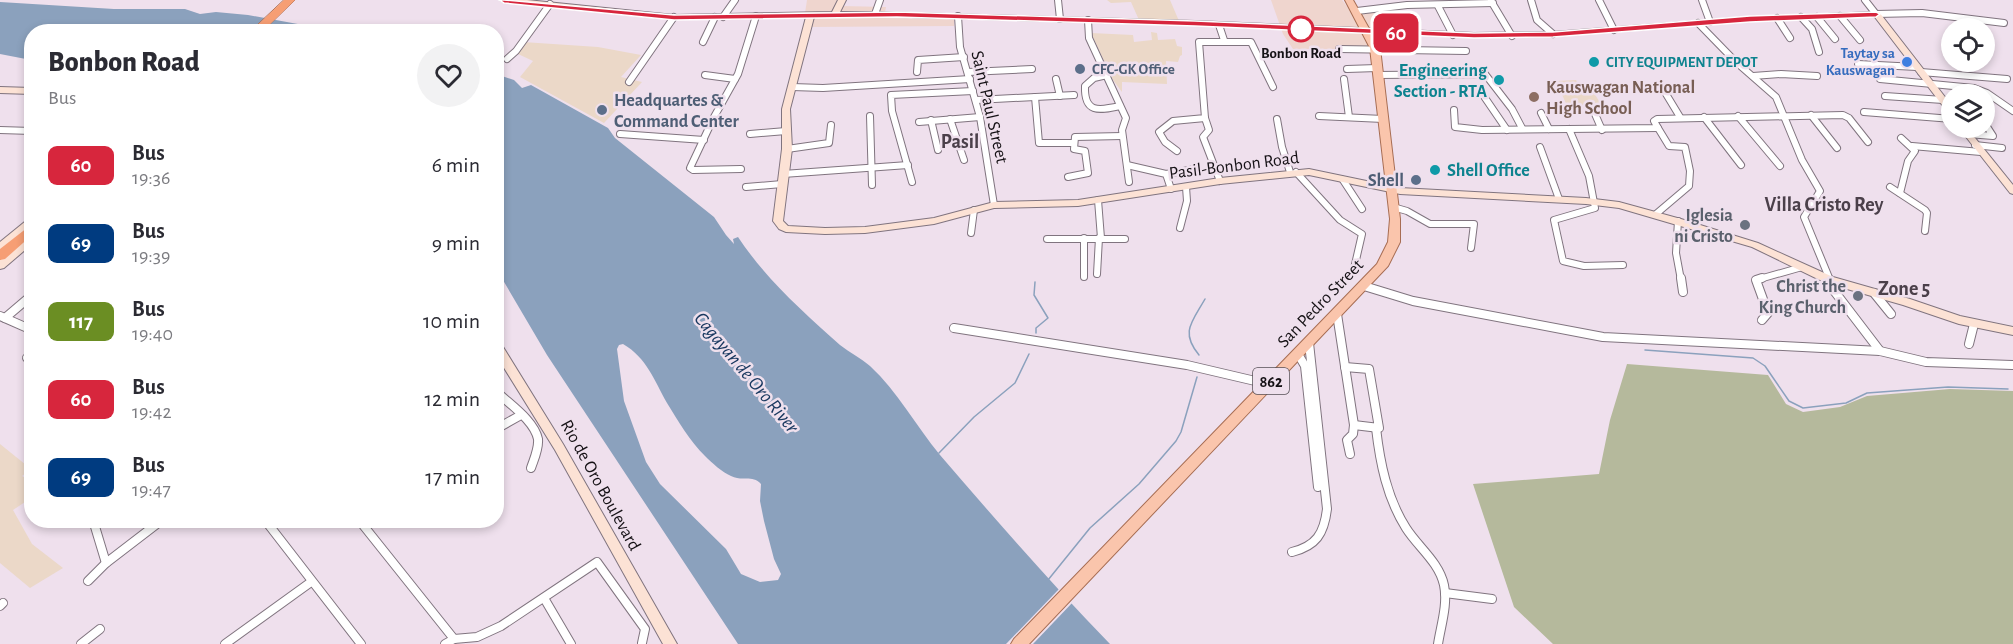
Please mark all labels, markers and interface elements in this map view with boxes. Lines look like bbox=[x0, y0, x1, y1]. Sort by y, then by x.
line badge: 60 bbox=[1369, 14, 1423, 52]
marker: Bonbon Road bbox=[1288, 16, 1314, 42]
map controls bbox=[1941, 18, 1995, 138]
button: locate bbox=[1941, 18, 1995, 72]
text: 60 bbox=[1385, 23, 1407, 44]
button: heart bbox=[417, 44, 480, 107]
place label: Bonbon Road bbox=[1261, 46, 1341, 61]
place label: Taytay sa Kauswagan bbox=[1826, 46, 1895, 78]
text: Bonbon Road bbox=[48, 49, 200, 77]
street label: Saint Paul Street bbox=[967, 49, 1011, 166]
marker: CITY EQUIPMENT DEPOT bbox=[1587, 55, 1601, 69]
place label: CITY EQUIPMENT DEPOT bbox=[1606, 55, 1758, 70]
marker: Taytay sa Kauswagan bbox=[1900, 55, 1914, 69]
marker: CFC-GK Office bbox=[1073, 62, 1087, 76]
place label: CFC-GK Office bbox=[1092, 62, 1175, 77]
place label: Engineering Section - RTA bbox=[1394, 62, 1488, 101]
marker: Engineering Section - RTA bbox=[1492, 73, 1506, 87]
place label: Kauswagan National High School bbox=[1546, 79, 1695, 118]
button: layers bbox=[1941, 84, 1995, 138]
text: Bus bbox=[48, 88, 76, 108]
marker: Kauswagan National High School bbox=[1527, 90, 1541, 104]
place label: Headquartes & Command Center bbox=[614, 92, 739, 131]
marker: Headquartes & Command Center bbox=[595, 103, 609, 117]
district label: Pasil bbox=[941, 132, 979, 152]
text: Bus bbox=[132, 142, 165, 164]
street label: Pasil-Bonbon Road bbox=[1168, 149, 1300, 183]
text: 6 min bbox=[432, 154, 480, 176]
text: 60 bbox=[70, 155, 92, 176]
place label: Shell Office bbox=[1447, 162, 1530, 180]
marker: Shell Office bbox=[1428, 163, 1442, 177]
text: 19:36 bbox=[132, 168, 171, 188]
place label: Shell bbox=[1368, 172, 1404, 190]
marker: Shell bbox=[1409, 173, 1423, 187]
district label: Villa Cristo Rey bbox=[1764, 195, 1884, 215]
place label: Iglesia ni Cristo bbox=[1674, 207, 1733, 246]
marker: Iglesia ni Cristo bbox=[1738, 218, 1752, 232]
text: Bus bbox=[132, 220, 165, 242]
text: 9 min bbox=[432, 232, 480, 254]
text: 69 bbox=[71, 233, 91, 254]
text: 19:39 bbox=[132, 246, 171, 266]
street label: San Pedro Street bbox=[1274, 256, 1367, 351]
place label: Christ the King Church bbox=[1759, 278, 1846, 317]
district label: Zone 5 bbox=[1878, 279, 1930, 299]
marker: Christ the King Church bbox=[1851, 289, 1865, 303]
text: Bus bbox=[132, 298, 165, 320]
water label: Cagayan de Oro River bbox=[690, 309, 803, 437]
text: 10 min bbox=[423, 310, 480, 332]
text: 117 bbox=[69, 311, 93, 332]
text: 19:40 bbox=[132, 324, 173, 344]
road number: 862 bbox=[1253, 368, 1289, 394]
text: Bus bbox=[132, 376, 165, 398]
text: 12 min bbox=[425, 388, 480, 410]
text: 60 bbox=[70, 389, 92, 410]
text: 19:42 bbox=[132, 402, 172, 422]
street label: Rio de Oro Boulevard bbox=[557, 417, 644, 554]
text: Bus bbox=[132, 454, 165, 476]
text: 17 min bbox=[425, 466, 480, 488]
text: 69 bbox=[71, 467, 91, 488]
text: 19:47 bbox=[132, 480, 171, 500]

